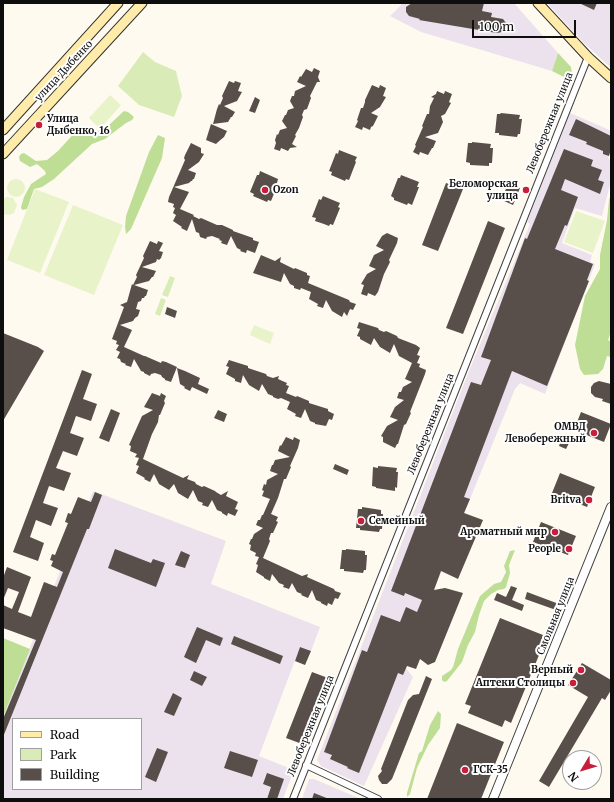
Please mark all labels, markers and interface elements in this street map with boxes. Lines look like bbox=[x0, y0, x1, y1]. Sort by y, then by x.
scale bar bbox=[474, 12, 578, 38]
text: 100 m bbox=[479, 19, 514, 34]
street label: улица Дыбенко bbox=[33, 38, 95, 104]
street label: Левобережная улица bbox=[524, 71, 576, 175]
place label: Улица Дыбенко, 16 bbox=[47, 113, 110, 136]
marker: Улица Дыбенко, 16 bbox=[34, 120, 44, 130]
place label: Беломорская улица bbox=[449, 178, 518, 202]
place label: Ozon bbox=[273, 184, 299, 196]
marker: Ozon bbox=[260, 185, 270, 195]
marker: Беломорская улица bbox=[521, 185, 531, 195]
street label: Левобережная улица bbox=[405, 372, 457, 476]
place label: ОМВД Левобережный bbox=[505, 421, 586, 444]
marker: ОМВД Левобережный bbox=[589, 428, 599, 438]
place label: Britva bbox=[551, 494, 581, 506]
marker: Britva bbox=[584, 495, 594, 505]
place label: Семейный bbox=[369, 515, 425, 527]
marker: Семейный bbox=[356, 516, 366, 526]
place label: Ароматный мир bbox=[460, 526, 547, 538]
marker: Ароматный мир bbox=[550, 527, 560, 537]
place label: People bbox=[528, 543, 561, 555]
marker: People bbox=[564, 544, 574, 554]
street label: Смольная улица bbox=[535, 575, 577, 657]
place label: Верный bbox=[531, 664, 573, 676]
marker: Верный bbox=[576, 665, 586, 675]
street label: Левобережная улица bbox=[285, 674, 337, 778]
place label: Аптеки Столицы bbox=[476, 677, 565, 689]
marker: Аптеки Столицы bbox=[568, 678, 578, 688]
legend bbox=[12, 718, 142, 790]
text: Road bbox=[50, 727, 79, 742]
text: Park bbox=[50, 747, 77, 762]
north arrow bbox=[562, 750, 602, 790]
place label: ГСК-35 bbox=[473, 764, 508, 776]
marker: ГСК-35 bbox=[460, 765, 470, 775]
text: Building bbox=[50, 767, 99, 782]
text: N bbox=[565, 769, 582, 785]

